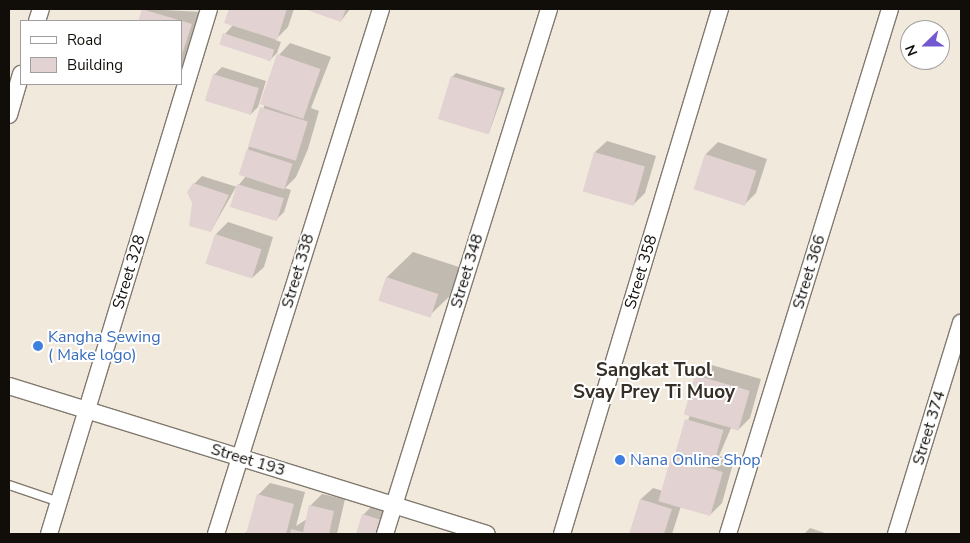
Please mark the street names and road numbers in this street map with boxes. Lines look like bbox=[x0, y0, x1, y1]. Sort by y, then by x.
street label: Street 338 bbox=[278, 232, 318, 310]
street label: Street 348 bbox=[447, 232, 487, 310]
street label: Street 328 bbox=[109, 233, 149, 311]
street label: Street 358 bbox=[621, 233, 661, 311]
street label: Street 366 bbox=[789, 233, 829, 311]
street label: Street 374 bbox=[909, 389, 949, 467]
street label: Street 193 bbox=[209, 440, 287, 480]

